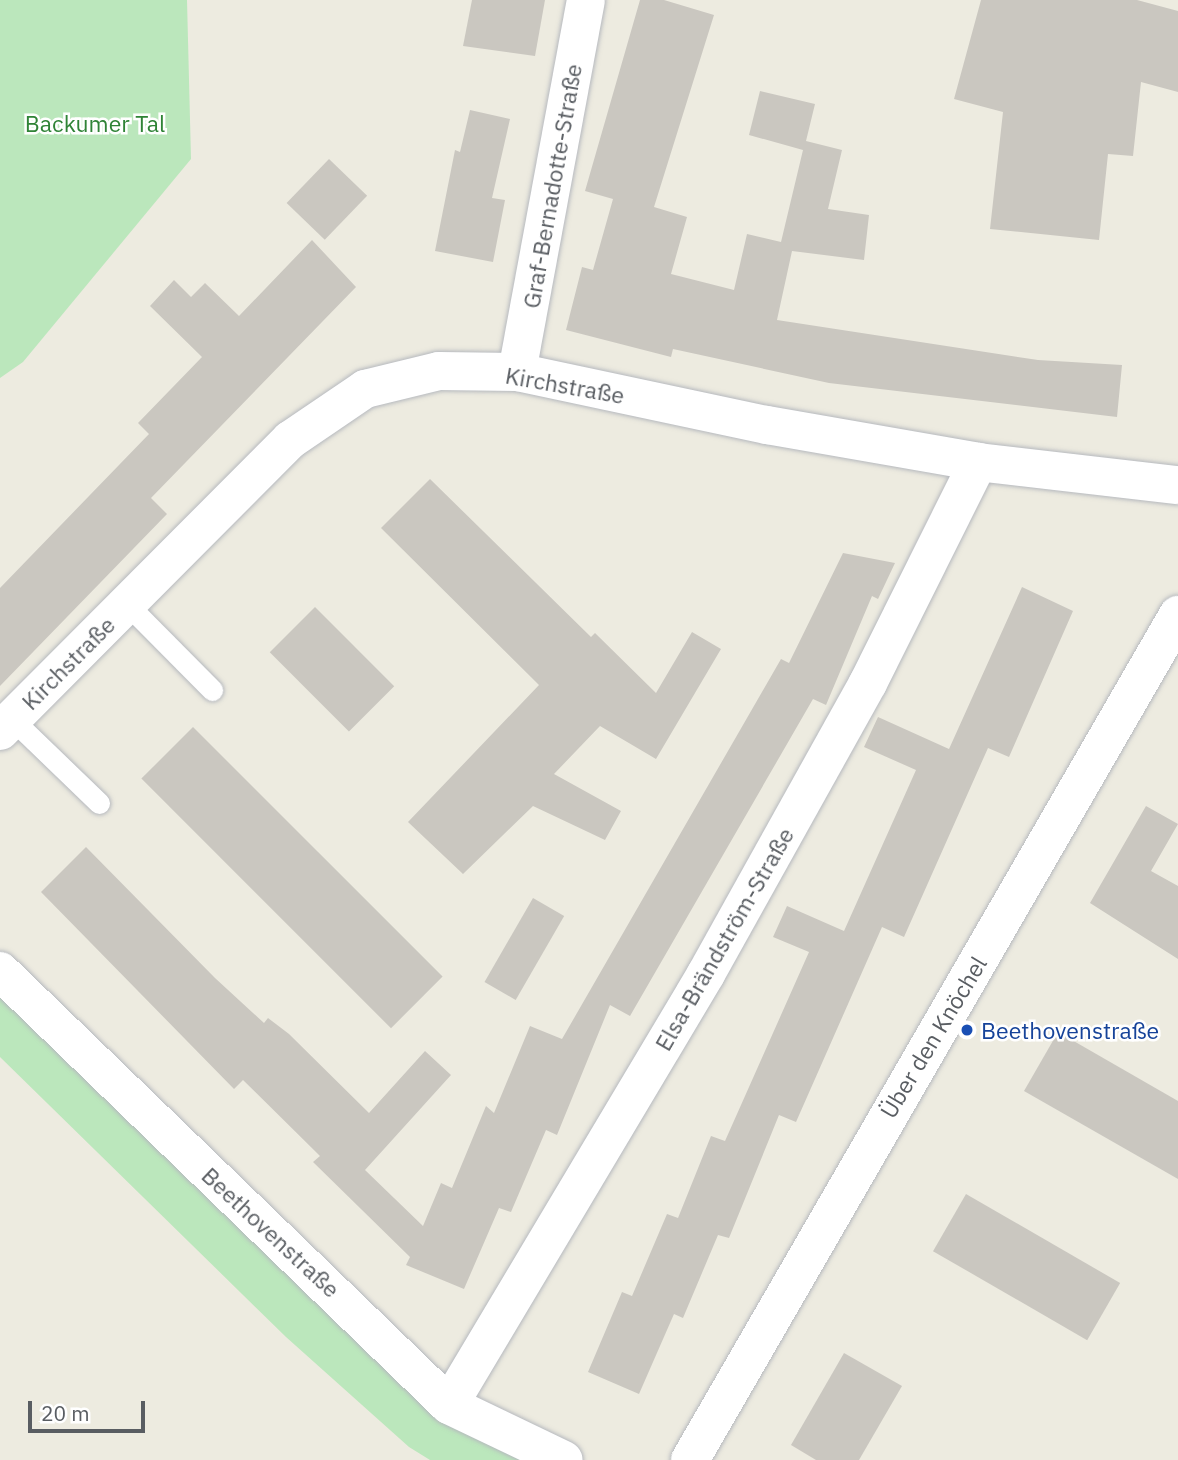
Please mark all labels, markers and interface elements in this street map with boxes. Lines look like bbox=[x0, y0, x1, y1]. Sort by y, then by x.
street label: Graf-Bernadotte-Straße bbox=[517, 62, 587, 310]
park label: Backumer Tal bbox=[25, 109, 165, 137]
street label: Kirchstraße bbox=[503, 361, 627, 409]
street label: Kirchstraße bbox=[16, 611, 120, 715]
street label: Elsa-Brändström-Straße bbox=[649, 823, 799, 1055]
street label: Über den Knöchel bbox=[874, 951, 992, 1123]
place label: Beethovenstraße bbox=[981, 1016, 1159, 1044]
marker: Beethovenstraße bbox=[959, 1022, 975, 1038]
street label: Beethovenstraße bbox=[196, 1161, 346, 1303]
scale bar bbox=[32, 1386, 149, 1430]
text: 20 m bbox=[41, 1399, 90, 1427]

